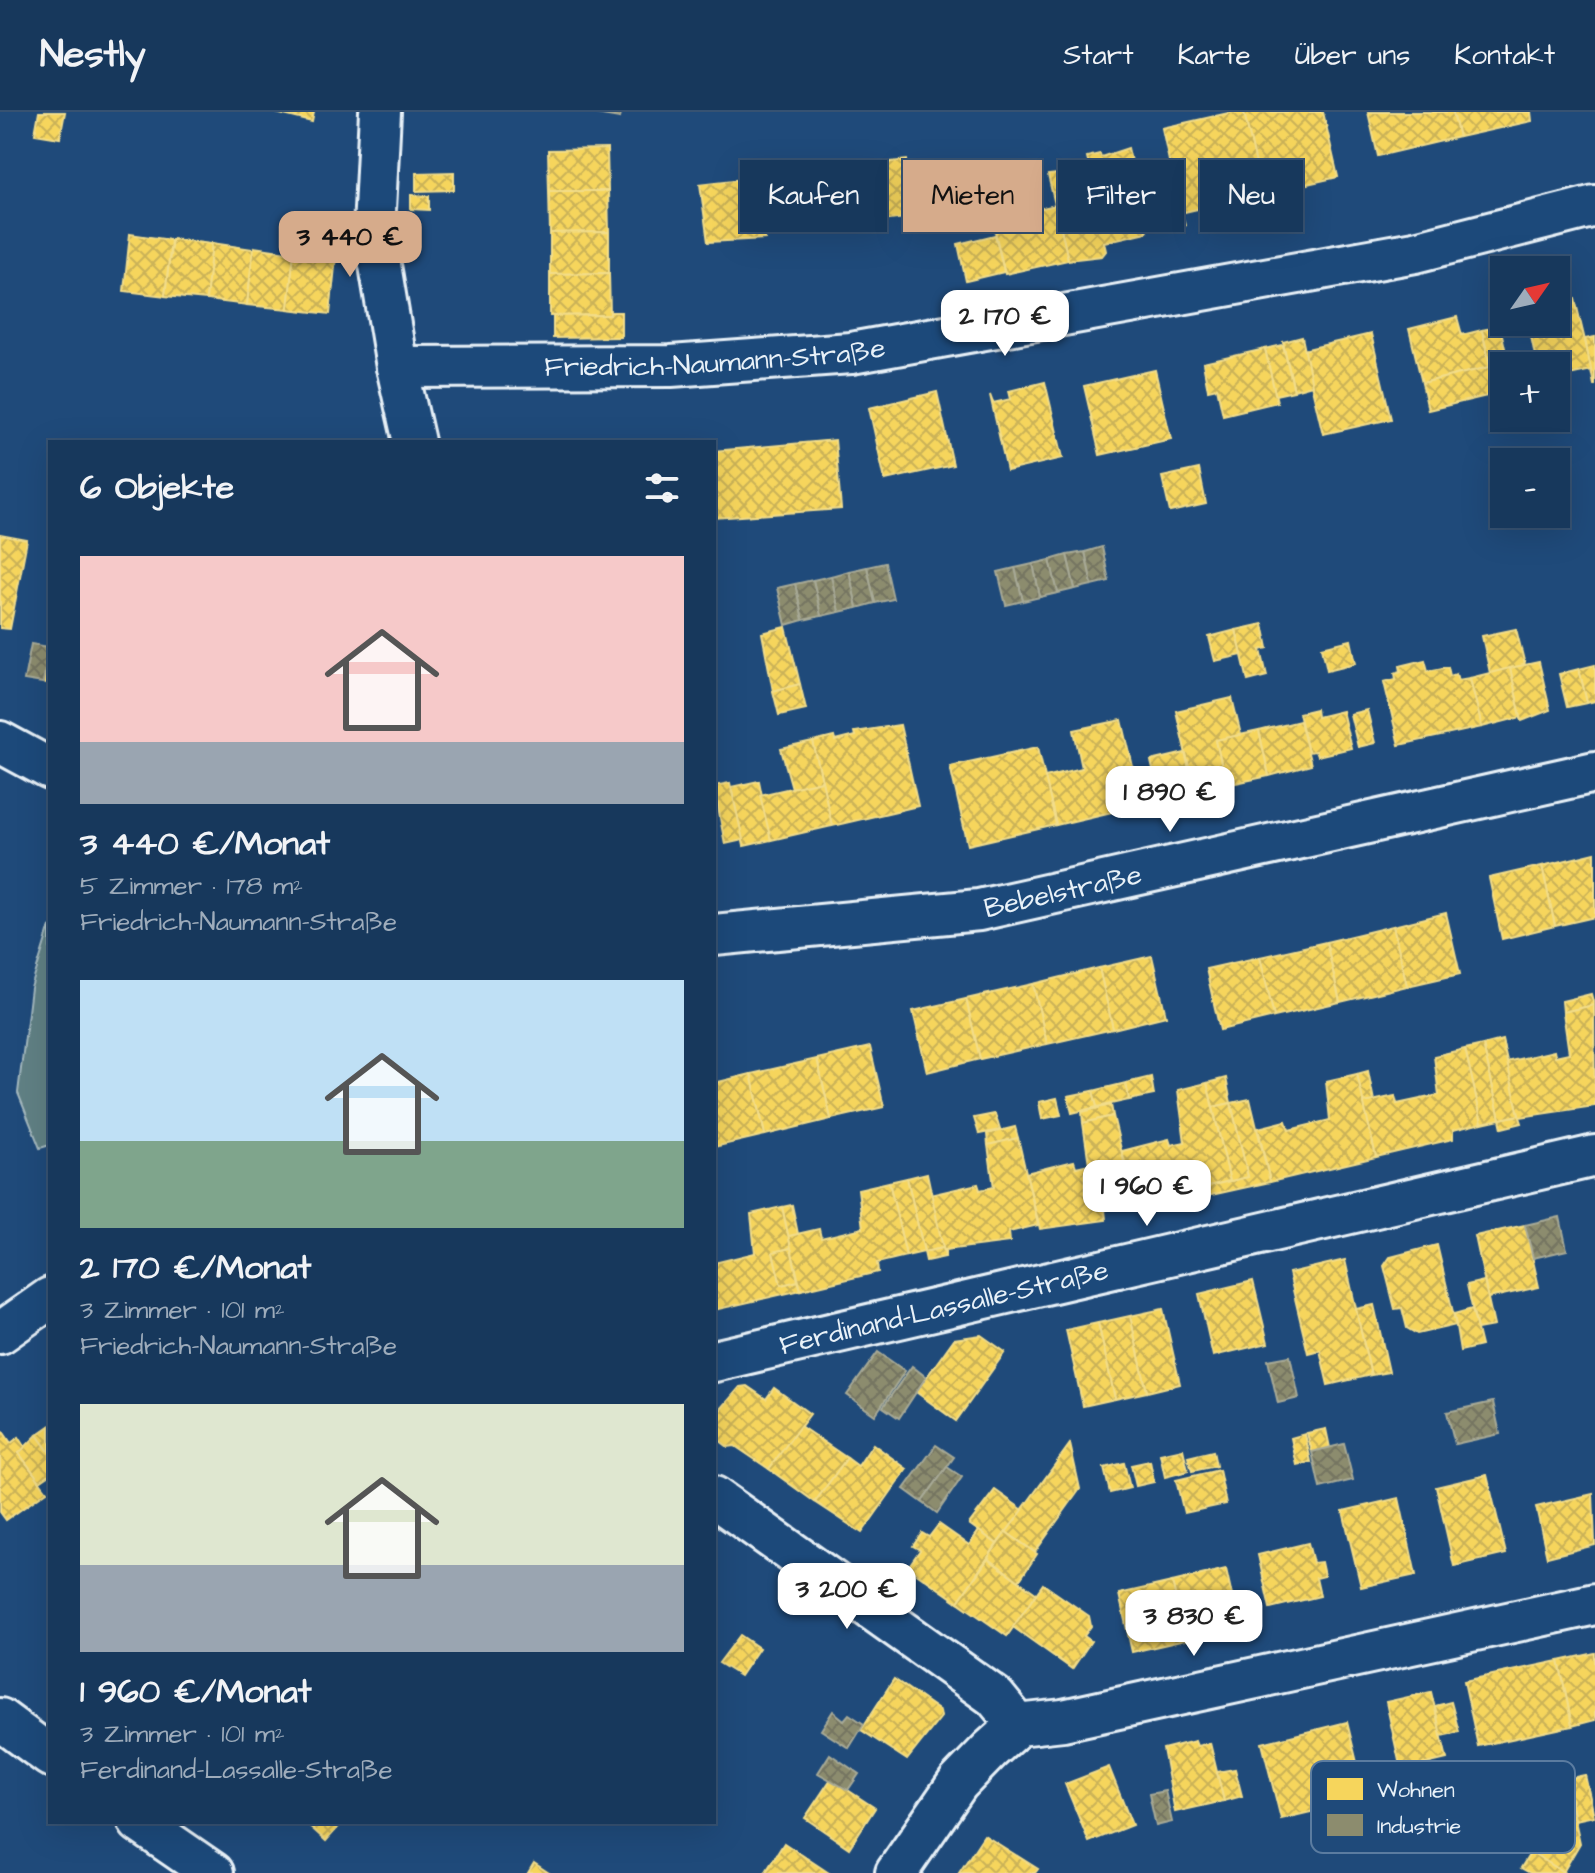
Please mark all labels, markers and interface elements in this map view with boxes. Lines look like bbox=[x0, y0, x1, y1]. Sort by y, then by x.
text: Nestly bbox=[40, 29, 146, 81]
text: Start bbox=[1063, 36, 1134, 75]
text: Karte bbox=[1178, 36, 1251, 75]
text: Über uns bbox=[1295, 36, 1410, 75]
text: Kontakt bbox=[1454, 36, 1555, 75]
chip: Kaufen bbox=[740, 160, 887, 232]
chip: Mieten bbox=[903, 160, 1042, 232]
chip: Filter bbox=[1058, 160, 1184, 232]
chip: Neu bbox=[1200, 160, 1303, 232]
pin: 3 440 € bbox=[276, 211, 424, 279]
text: 3 440 € bbox=[297, 219, 403, 255]
north arrow bbox=[1490, 256, 1570, 336]
map controls bbox=[1490, 256, 1570, 528]
pin: 2 170 € bbox=[931, 290, 1079, 358]
text: 2 170 € bbox=[959, 298, 1051, 334]
street label: Friedrich-Naumann-Straße bbox=[544, 328, 888, 386]
button: + bbox=[1490, 352, 1570, 432]
button: − bbox=[1490, 448, 1570, 528]
text: 6 Objekte bbox=[80, 464, 234, 512]
icon: filters bbox=[640, 466, 684, 510]
icon: home bbox=[310, 608, 454, 752]
pin: 1 890 € bbox=[1096, 766, 1244, 834]
text: 1 890 € bbox=[1124, 774, 1216, 810]
text: 3 440 €/Monat bbox=[80, 820, 330, 868]
street label: Bebelstraße bbox=[980, 855, 1145, 928]
text: 5 Zimmer · 178 m² bbox=[80, 868, 303, 904]
text: Friedrich-Naumann-Straße bbox=[80, 904, 397, 940]
icon: home bbox=[310, 1032, 454, 1176]
pin: 1 960 € bbox=[1073, 1160, 1221, 1228]
text: 1 960 € bbox=[1101, 1168, 1193, 1204]
text: 2 170 €/Monat bbox=[80, 1244, 311, 1292]
street label: Ferdinand-Lassalle-Straße bbox=[775, 1250, 1112, 1365]
text: 3 Zimmer · 101 m² bbox=[80, 1292, 285, 1328]
text: Friedrich-Naumann-Straße bbox=[80, 1328, 397, 1364]
icon: home bbox=[310, 1456, 454, 1600]
pin: 3 200 € bbox=[773, 1563, 921, 1631]
text: 3 200 € bbox=[796, 1571, 898, 1607]
pin: 3 830 € bbox=[1120, 1590, 1268, 1658]
text: 3 830 € bbox=[1143, 1598, 1245, 1634]
text: 1 960 €/Monat bbox=[80, 1668, 312, 1716]
text: 3 Zimmer · 101 m² bbox=[80, 1716, 285, 1752]
text: Ferdinand-Lassalle-Straße bbox=[80, 1752, 393, 1788]
legend bbox=[1311, 1761, 1575, 1853]
text: Wohnen bbox=[1377, 1775, 1455, 1806]
text: Industrie bbox=[1377, 1811, 1461, 1842]

